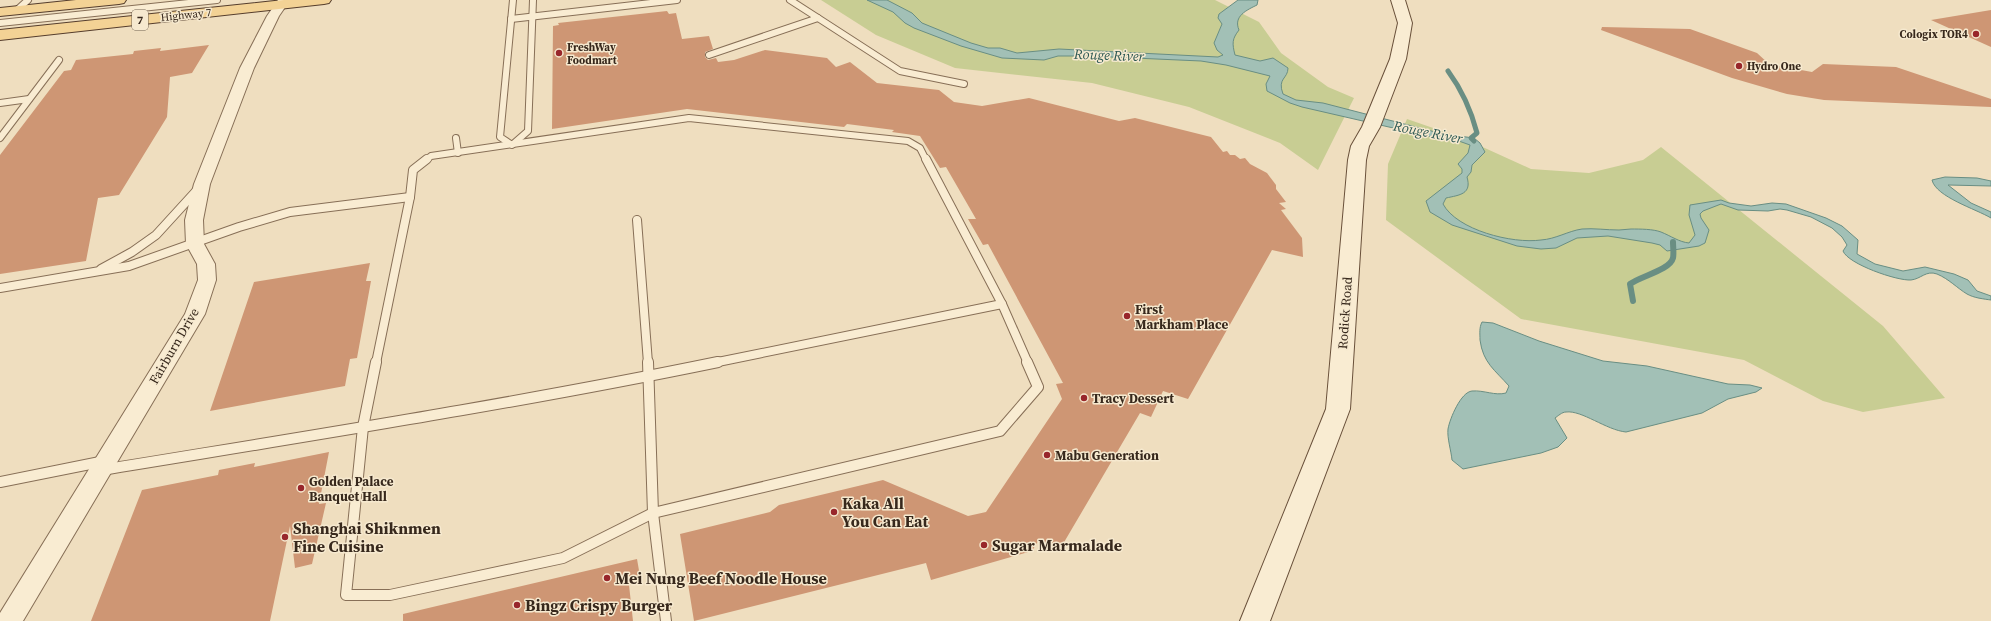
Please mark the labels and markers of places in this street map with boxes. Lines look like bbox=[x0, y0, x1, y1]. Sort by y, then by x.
place label: Cologix TOR4 bbox=[1900, 27, 1968, 42]
marker: Cologix TOR4 bbox=[1971, 29, 1981, 39]
place label: FreshWay Foodmart bbox=[567, 40, 618, 68]
marker: FreshWay Foodmart bbox=[554, 48, 564, 58]
place label: Hydro One bbox=[1747, 59, 1801, 74]
marker: Hydro One bbox=[1734, 61, 1744, 71]
place label: First Markham Place bbox=[1135, 301, 1228, 333]
marker: First Markham Place bbox=[1122, 311, 1132, 321]
place label: Tracy Dessert bbox=[1092, 390, 1174, 407]
marker: Tracy Dessert bbox=[1079, 393, 1089, 403]
place label: Mabu Generation bbox=[1055, 447, 1159, 464]
marker: Mabu Generation bbox=[1042, 450, 1052, 460]
place label: Golden Palace Banquet Hall bbox=[309, 473, 394, 505]
marker: Golden Palace Banquet Hall bbox=[296, 483, 306, 493]
place label: Kaka All You Can Eat bbox=[842, 492, 929, 532]
marker: Kaka All You Can Eat bbox=[829, 507, 839, 517]
place label: Shanghai Shiknmen Fine Cuisine bbox=[293, 517, 441, 557]
marker: Shanghai Shiknmen Fine Cuisine bbox=[280, 532, 290, 542]
place label: Sugar Marmalade bbox=[992, 534, 1122, 556]
marker: Sugar Marmalade bbox=[979, 540, 989, 550]
place label: Mei Nung Beef Noodle House bbox=[615, 567, 827, 589]
marker: Mei Nung Beef Noodle House bbox=[602, 573, 612, 583]
place label: Bingz Crispy Burger bbox=[525, 594, 673, 616]
marker: Bingz Crispy Burger bbox=[512, 600, 522, 610]

